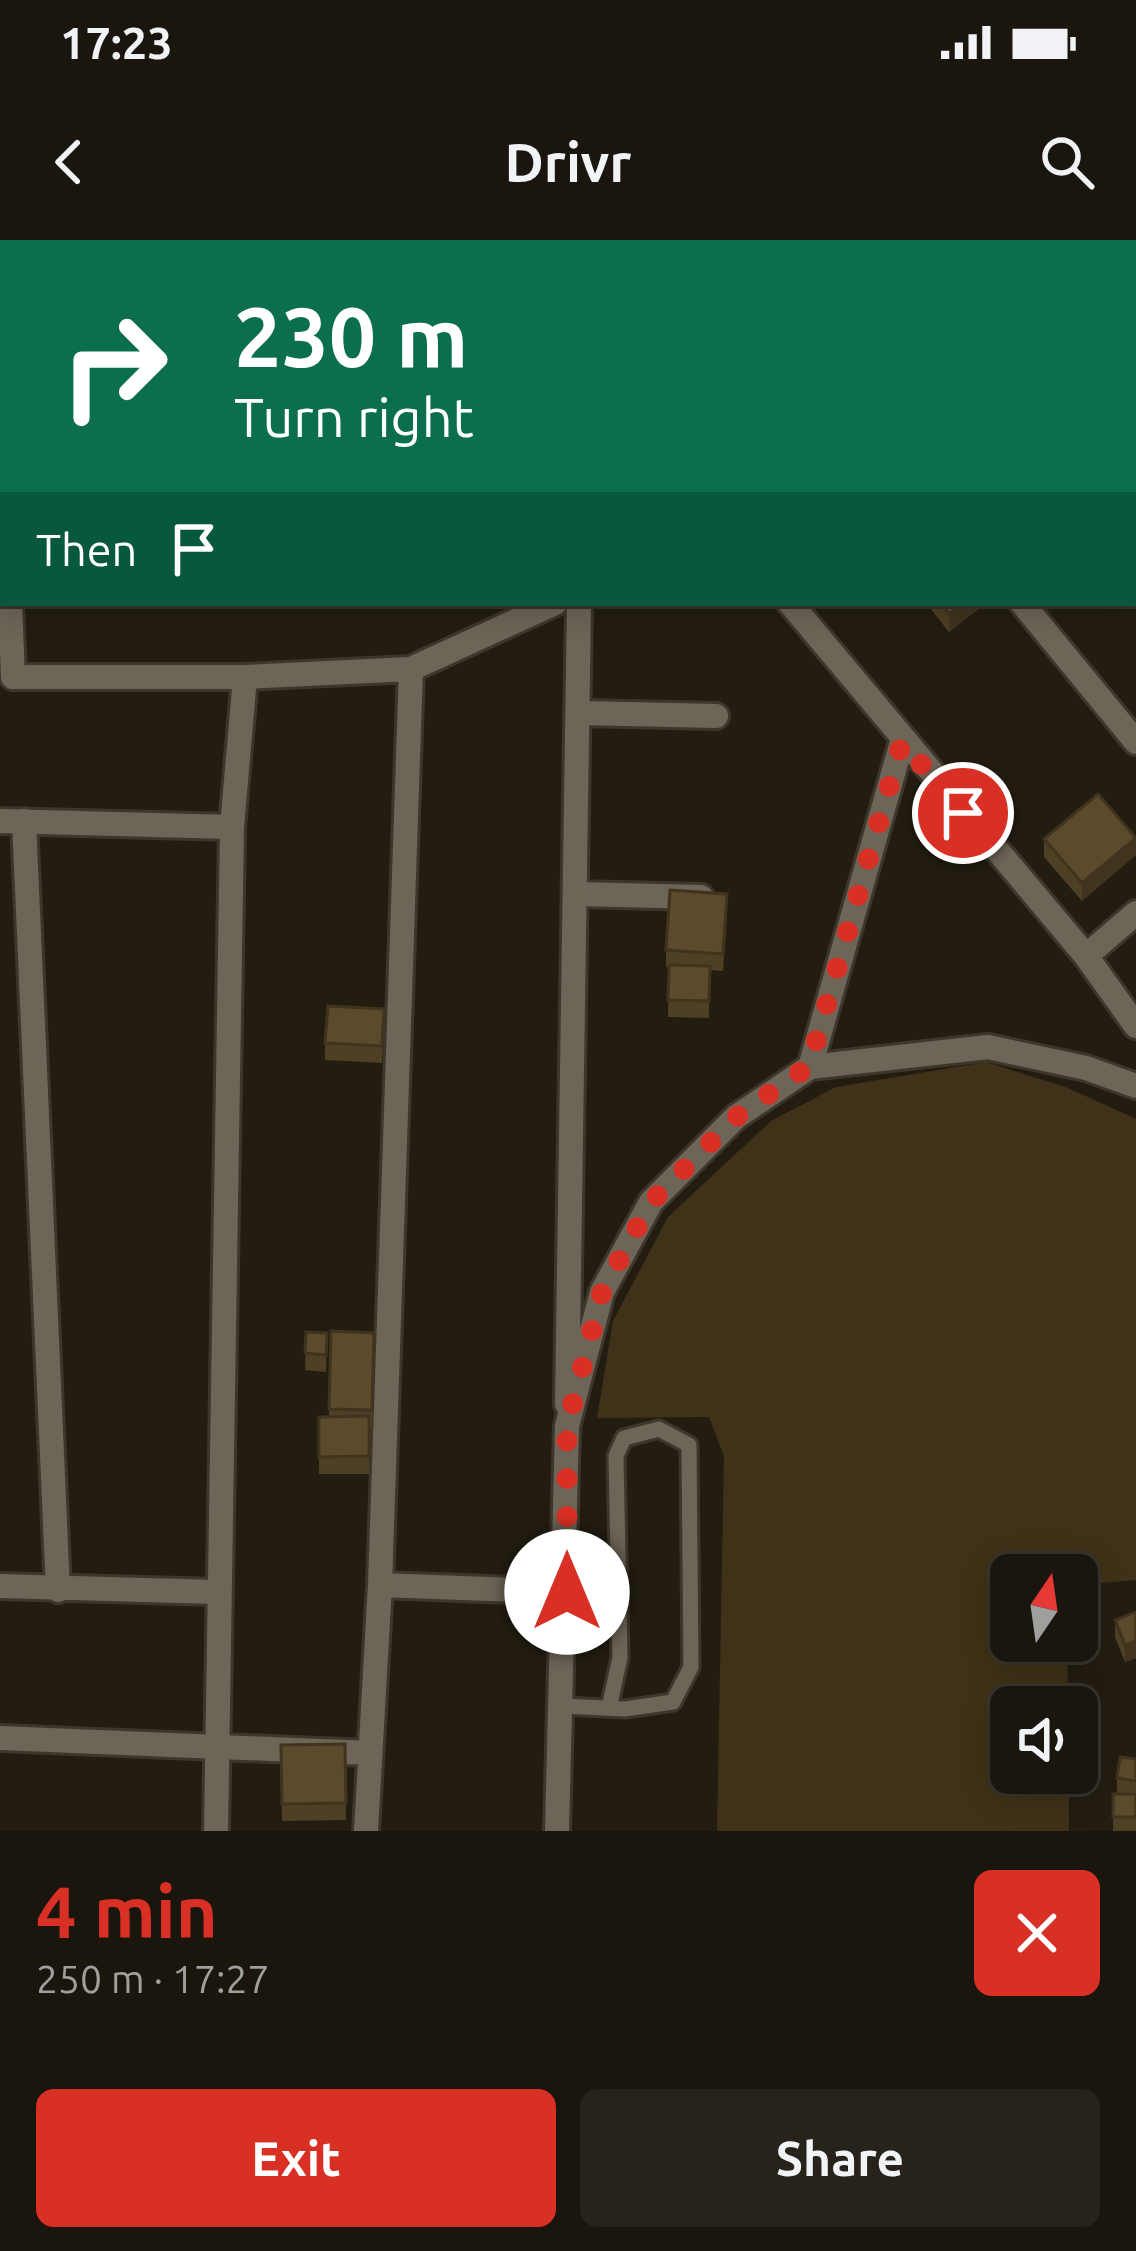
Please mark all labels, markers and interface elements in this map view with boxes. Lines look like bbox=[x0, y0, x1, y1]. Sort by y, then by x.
text: 17:23 bbox=[60, 17, 173, 68]
icon: back bbox=[36, 129, 102, 195]
icon: search bbox=[1034, 129, 1100, 195]
text: Drivr bbox=[505, 132, 631, 192]
icon: right bbox=[36, 288, 192, 444]
text: 230 m bbox=[234, 289, 468, 383]
text: Turn right bbox=[234, 387, 474, 447]
icon: arrive bbox=[161, 516, 227, 582]
text: Then bbox=[36, 524, 137, 575]
pin bbox=[912, 762, 1014, 864]
icon: arrive bbox=[930, 780, 996, 846]
position arrow bbox=[504, 1529, 630, 1655]
north arrow bbox=[990, 1554, 1098, 1662]
map controls bbox=[990, 1554, 1098, 1794]
button: sound bbox=[990, 1686, 1098, 1794]
button: close bbox=[974, 1870, 1100, 1996]
text: 4 min bbox=[36, 1871, 218, 1952]
text: 250 m · 17:27 bbox=[36, 1957, 270, 2000]
button: Exit bbox=[36, 2089, 556, 2227]
button: Share bbox=[580, 2089, 1100, 2227]

